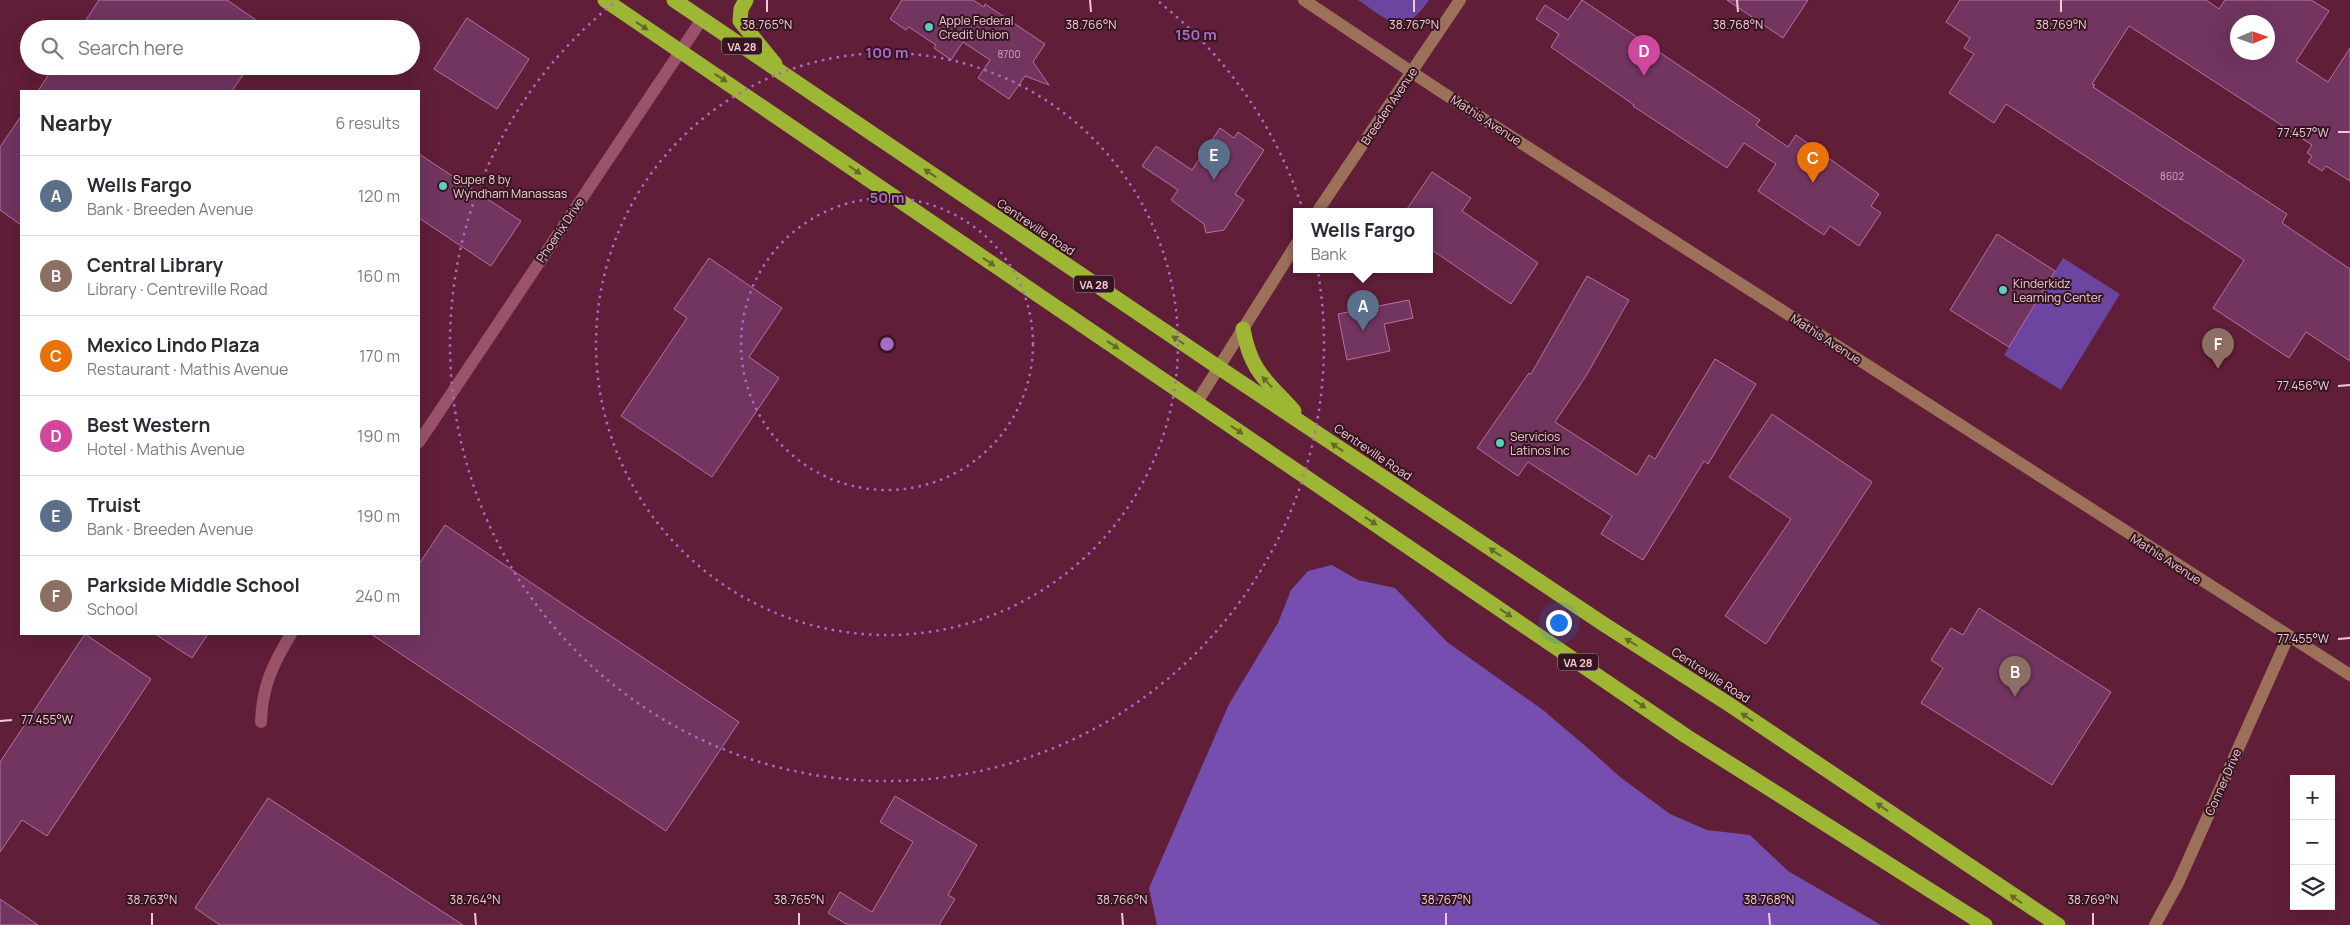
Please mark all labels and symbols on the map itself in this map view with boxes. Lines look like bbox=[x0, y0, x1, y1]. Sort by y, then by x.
place label: Apple Federal Credit Union bbox=[939, 12, 1014, 43]
north arrow bbox=[2230, 15, 2275, 60]
text: 38.765°N bbox=[742, 16, 792, 33]
text: 38.766°N bbox=[1065, 16, 1117, 33]
text: 38.767°N bbox=[1389, 16, 1439, 33]
text: 38.768°N bbox=[1713, 16, 1763, 33]
text: 38.769°N bbox=[2035, 16, 2087, 33]
one-way arrow bbox=[636, 21, 649, 31]
marker: Apple Federal Credit Union bbox=[923, 21, 935, 33]
text: 150 m bbox=[1175, 24, 1217, 45]
pin: D bbox=[1628, 35, 1660, 76]
road number: VA 28 bbox=[722, 37, 762, 54]
text: 100 m bbox=[866, 42, 908, 63]
house number: 8700 bbox=[997, 47, 1021, 61]
street label: Breeden Avenue bbox=[1357, 64, 1421, 148]
one-way arrow bbox=[714, 73, 728, 83]
street label: Mathis Avenue bbox=[1447, 91, 1525, 149]
text: 77.457°W bbox=[2277, 124, 2329, 141]
pin: E bbox=[1198, 139, 1230, 180]
pin: C bbox=[1797, 142, 1829, 183]
one-way arrow bbox=[848, 165, 861, 175]
one-way arrow bbox=[923, 168, 936, 178]
house number: 8602 bbox=[2160, 169, 2184, 183]
place label: Super 8 by Wyndham Manassas bbox=[453, 171, 567, 202]
marker: Super 8 by Wyndham Manassas bbox=[437, 180, 449, 192]
text: 50 m bbox=[869, 187, 905, 208]
street label: Phoenix Drive bbox=[532, 194, 588, 266]
street label: Centreville Road bbox=[994, 195, 1078, 259]
one-way arrow bbox=[982, 257, 996, 267]
place label: Kinderkidz Learning Center bbox=[2013, 275, 2103, 306]
road number: VA 28 bbox=[1074, 276, 1114, 292]
marker: Kinderkidz Learning Center bbox=[1997, 284, 2009, 296]
pin: A bbox=[1347, 290, 1379, 331]
street label: Mathis Avenue bbox=[1787, 310, 1865, 368]
pin: F bbox=[2202, 328, 2234, 369]
centre of rings bbox=[878, 335, 896, 353]
one-way arrow bbox=[1171, 335, 1184, 345]
one-way arrow bbox=[1106, 340, 1119, 350]
one-way arrow bbox=[1261, 376, 1273, 388]
text: 77.456°W bbox=[2277, 377, 2330, 394]
street label: Centreville Road bbox=[1331, 420, 1415, 484]
one-way arrow bbox=[1230, 425, 1244, 435]
place label: Servicios Latinos Inc bbox=[1510, 428, 1570, 459]
marker: Servicios Latinos Inc bbox=[1494, 437, 1506, 449]
one-way arrow bbox=[1330, 442, 1344, 451]
one-way arrow bbox=[1365, 516, 1378, 526]
street label: Mathis Avenue bbox=[2127, 530, 2205, 588]
one-way arrow bbox=[1489, 547, 1502, 557]
one-way arrow bbox=[1499, 608, 1512, 618]
your location bbox=[1546, 610, 1572, 636]
text: 77.455°W bbox=[2277, 630, 2330, 647]
one-way arrow bbox=[1624, 637, 1638, 647]
street label: Centreville Road bbox=[1668, 643, 1754, 707]
road number: VA 28 bbox=[1558, 654, 1598, 670]
pin: B bbox=[1999, 656, 2031, 697]
one-way arrow bbox=[1633, 699, 1647, 709]
text: 77.455°W bbox=[21, 711, 74, 728]
one-way arrow bbox=[1741, 712, 1754, 722]
street label: Conner Drive bbox=[2201, 746, 2245, 818]
one-way arrow bbox=[1875, 802, 1889, 812]
text: 38.763°N bbox=[127, 891, 177, 908]
text: 38.764°N bbox=[450, 891, 500, 908]
text: 38.765°N bbox=[774, 891, 824, 908]
text: 38.766°N bbox=[1096, 891, 1148, 908]
text: 38.767°N bbox=[1421, 891, 1471, 908]
text: 38.768°N bbox=[1744, 891, 1794, 908]
text: 38.769°N bbox=[2067, 891, 2119, 908]
one-way arrow bbox=[2010, 894, 2023, 904]

